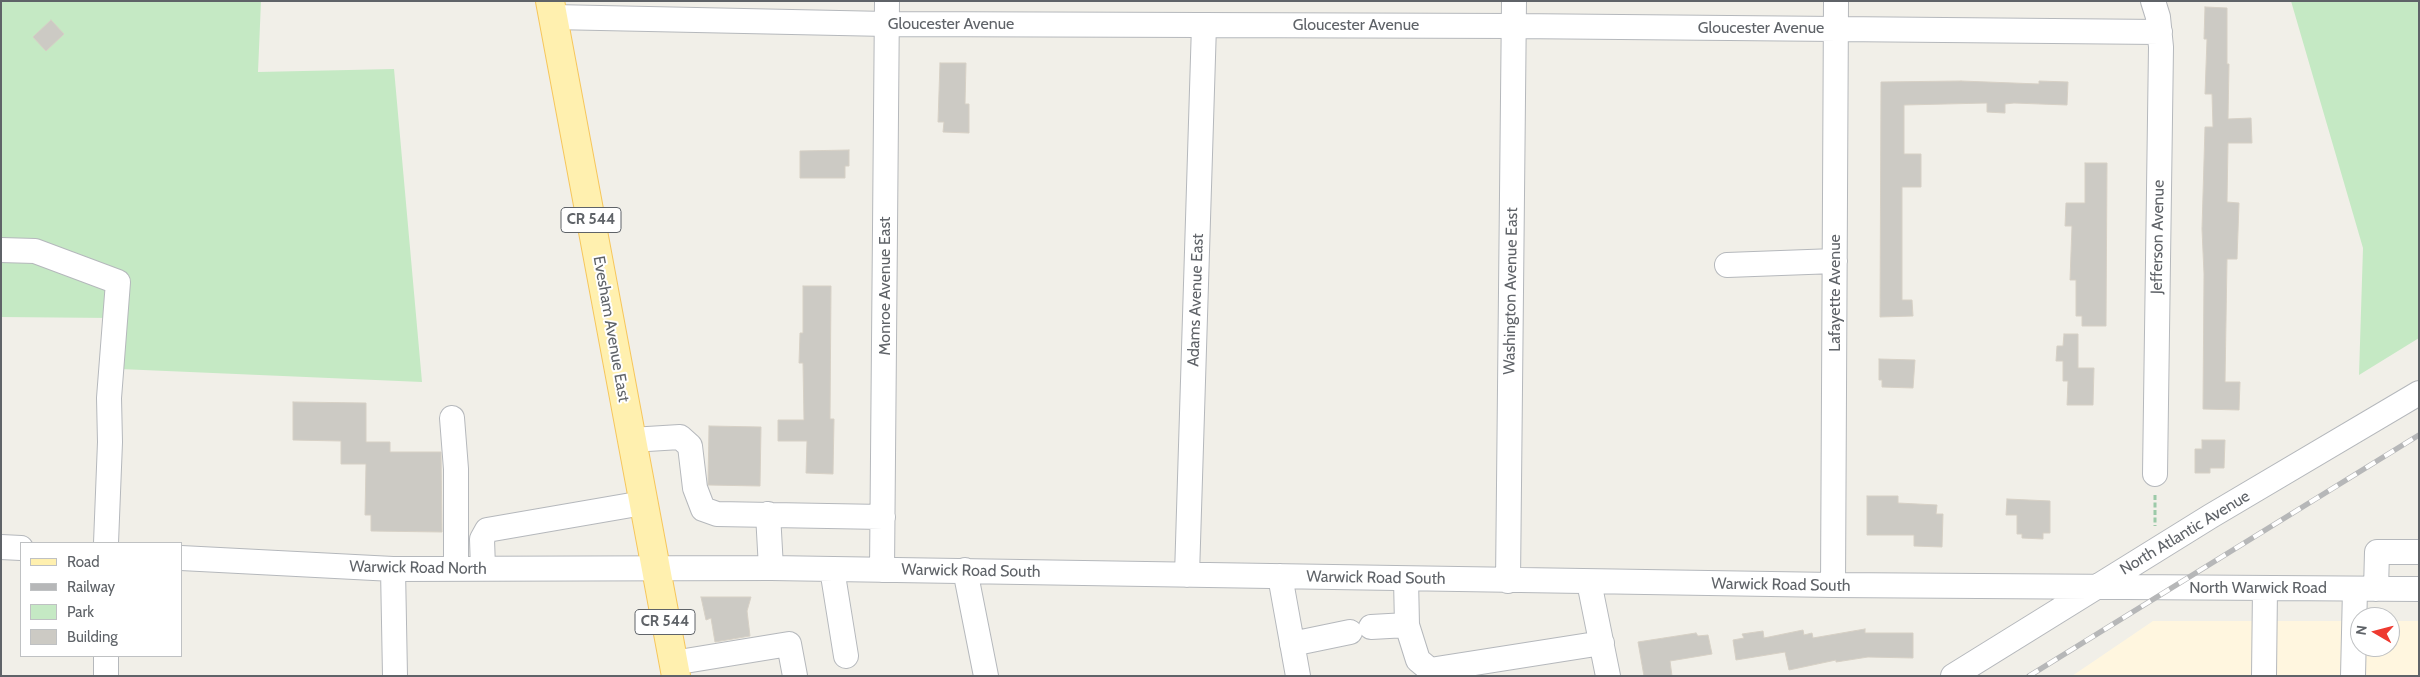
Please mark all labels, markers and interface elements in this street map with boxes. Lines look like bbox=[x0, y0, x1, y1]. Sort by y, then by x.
street label: Gloucester Avenue bbox=[888, 14, 1014, 34]
street label: Gloucester Avenue bbox=[1293, 15, 1419, 35]
street label: Gloucester Avenue bbox=[1698, 18, 1824, 38]
street label: Jefferson Avenue bbox=[2147, 180, 2169, 294]
street label: Washington Avenue East bbox=[1500, 207, 1522, 375]
road number: CR 544 bbox=[561, 208, 621, 232]
street label: Monroe Avenue East bbox=[875, 217, 895, 355]
street label: Adams Avenue East bbox=[1184, 233, 1208, 367]
street label: Lafayette Avenue bbox=[1825, 234, 1845, 352]
street label: Evesham Avenue East bbox=[589, 254, 633, 404]
street label: North Atlantic Avenue bbox=[2117, 487, 2253, 579]
legend bbox=[20, 542, 182, 657]
text: Road bbox=[67, 553, 100, 571]
street label: Warwick Road North bbox=[349, 557, 487, 579]
street label: Warwick Road South bbox=[901, 560, 1041, 582]
street label: Warwick Road South bbox=[1306, 567, 1446, 589]
street label: Warwick Road South bbox=[1711, 574, 1851, 596]
text: Railway bbox=[67, 578, 115, 596]
street label: North Warwick Road bbox=[2189, 578, 2327, 598]
text: Park bbox=[67, 603, 94, 621]
north arrow bbox=[2350, 607, 2400, 657]
road number: CR 544 bbox=[635, 610, 695, 634]
text: N bbox=[2352, 624, 2371, 636]
text: Building bbox=[67, 628, 118, 646]

